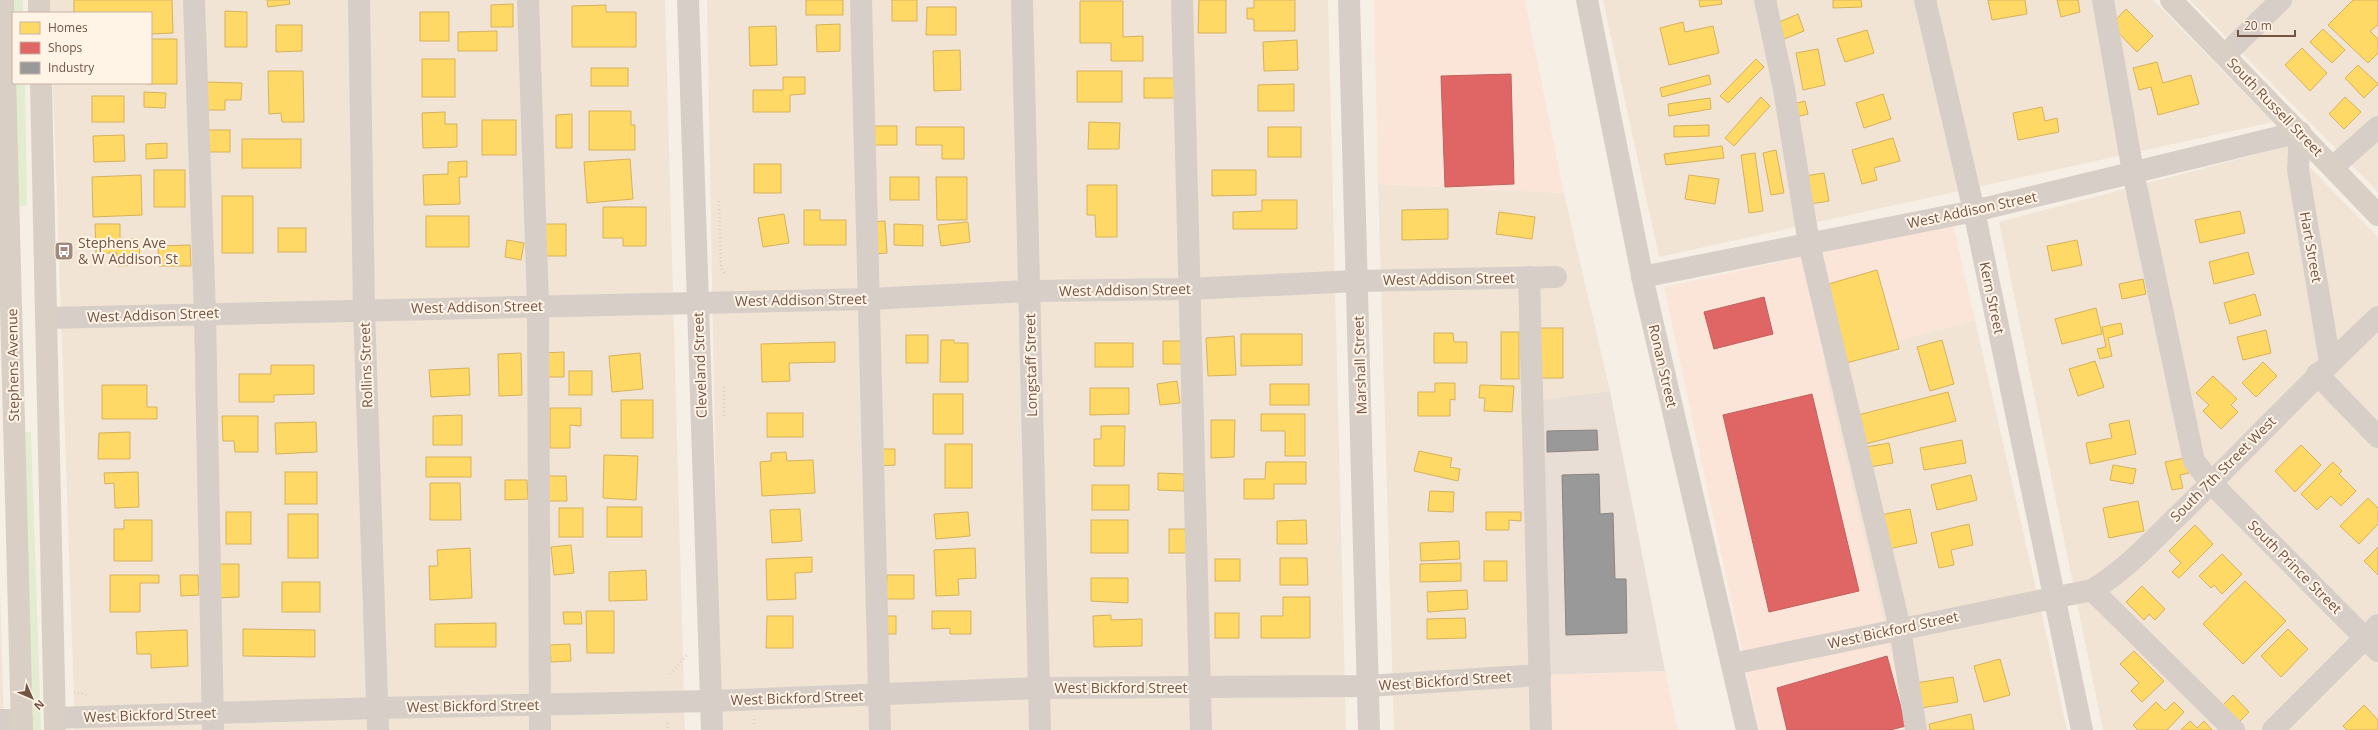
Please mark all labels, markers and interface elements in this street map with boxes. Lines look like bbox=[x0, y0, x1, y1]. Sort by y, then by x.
legend bbox=[12, 12, 152, 84]
scale bar bbox=[2238, 12, 2295, 38]
text: 20 m bbox=[2244, 17, 2272, 34]
text: Homes bbox=[48, 19, 88, 36]
text: Shops bbox=[48, 39, 83, 56]
street label: South Russell Street bbox=[2223, 53, 2327, 160]
text: Industry bbox=[48, 59, 95, 76]
street label: West Addison Street bbox=[1905, 186, 2038, 233]
street label: Hart Street bbox=[2296, 210, 2327, 284]
place label: Stephens Ave & W Addison St bbox=[78, 233, 178, 268]
bus stop icon: Stephens Ave & W Addison St bbox=[53, 240, 75, 262]
street label: Kern Street bbox=[1976, 260, 2009, 336]
street label: West Addison Street bbox=[1383, 268, 1515, 289]
street label: West Addison Street bbox=[1059, 279, 1191, 300]
street label: West Addison Street bbox=[735, 289, 867, 310]
street label: West Addison Street bbox=[411, 296, 543, 317]
street label: West Addison Street bbox=[87, 303, 219, 326]
street label: Stephens Avenue bbox=[2, 308, 23, 422]
street label: Cleveland Street bbox=[688, 312, 711, 418]
street label: Longstaff Street bbox=[1020, 313, 1041, 417]
street label: Marshall Street bbox=[1348, 315, 1371, 415]
street label: Rollins Street bbox=[355, 322, 376, 408]
street label: Ronan Street bbox=[1645, 322, 1682, 409]
street label: South 7th Street West bbox=[2166, 412, 2280, 526]
street label: South Prince Street bbox=[2244, 516, 2346, 618]
street label: West Bickford Street bbox=[1826, 606, 1960, 653]
street label: West Bickford Street bbox=[1378, 666, 1512, 695]
north arrow bbox=[12, 678, 52, 718]
street label: West Bickford Street bbox=[1055, 678, 1187, 697]
street label: West Bickford Street bbox=[730, 686, 864, 709]
street label: West Bickford Street bbox=[406, 695, 540, 716]
text: N bbox=[31, 697, 48, 714]
street label: West Bickford Street bbox=[83, 703, 217, 726]

